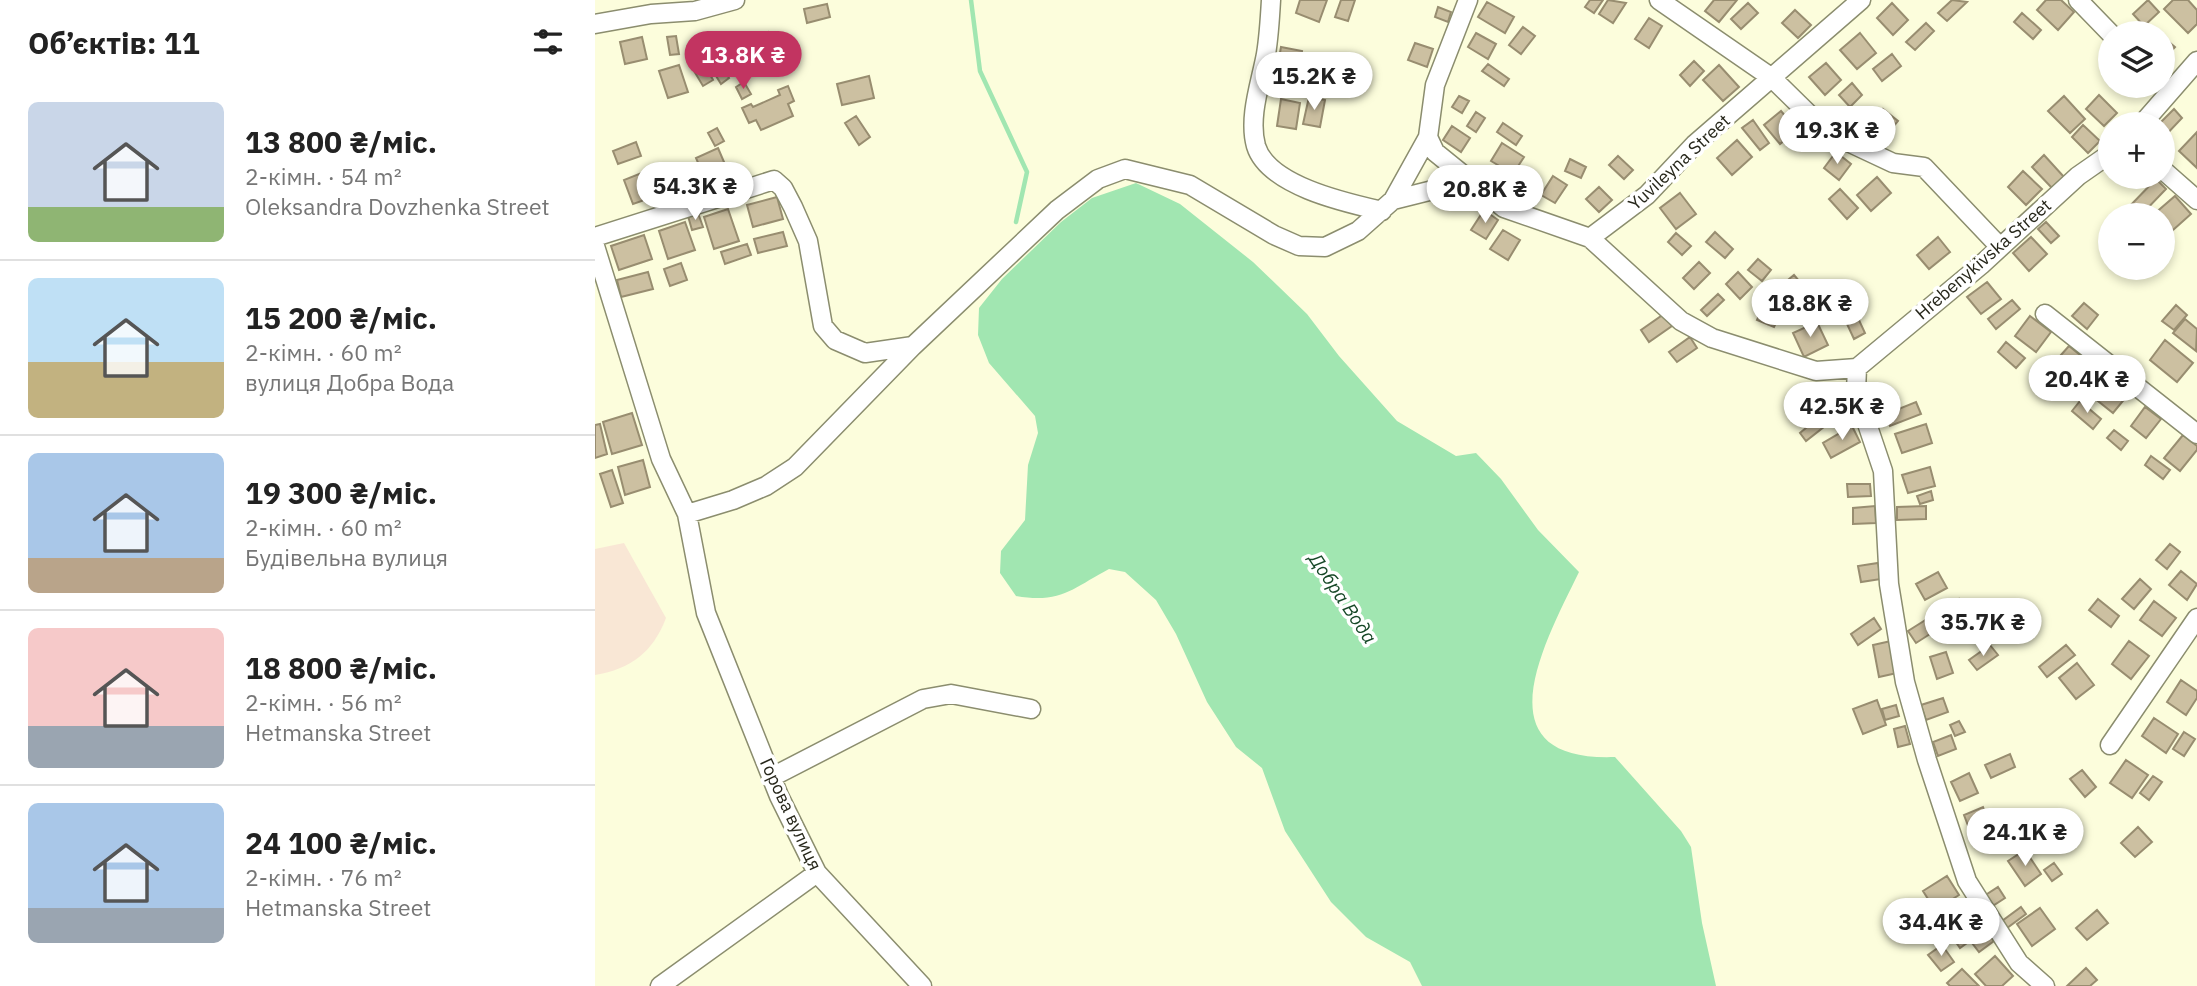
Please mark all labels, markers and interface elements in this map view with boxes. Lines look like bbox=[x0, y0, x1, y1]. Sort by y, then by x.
map controls bbox=[2098, 21, 2175, 280]
button: layers bbox=[2098, 21, 2175, 98]
text: Об’єктів: 11 bbox=[28, 23, 200, 62]
icon: filters bbox=[529, 23, 567, 61]
pin: 13.8K ₴ bbox=[678, 32, 808, 91]
text: 13.8K ₴ bbox=[701, 39, 785, 69]
pin: 15.2K ₴ bbox=[1249, 52, 1379, 112]
text: 15.2K ₴ bbox=[1272, 60, 1356, 90]
pin: 19.3K ₴ bbox=[1772, 106, 1902, 166]
street label: Yuvileyna Street bbox=[1623, 109, 1735, 215]
button: + bbox=[2098, 112, 2175, 189]
text: 19.3K ₴ bbox=[1795, 114, 1879, 144]
text: 13 800 ₴/міс. bbox=[245, 122, 437, 161]
icon: home bbox=[84, 130, 168, 214]
text: 2-кімн. · 54 m² bbox=[245, 161, 402, 191]
pin: 54.3K ₴ bbox=[630, 162, 760, 222]
pin: 20.8K ₴ bbox=[1420, 166, 1550, 225]
text: 54.3K ₴ bbox=[653, 170, 737, 200]
text: 20.8K ₴ bbox=[1443, 173, 1527, 203]
text: Oleksandra Dovzhenka Street bbox=[245, 191, 550, 221]
street label: Hrebenykivska Street bbox=[1910, 194, 2056, 324]
button: − bbox=[2098, 203, 2175, 280]
pin: 18.8K ₴ bbox=[1745, 280, 1875, 339]
text: 18.8K ₴ bbox=[1768, 287, 1852, 317]
text: 15 200 ₴/міс. bbox=[245, 298, 437, 337]
icon: home bbox=[84, 306, 168, 390]
text: 2-кімн. · 60 m² bbox=[245, 337, 402, 367]
pin: 20.4K ₴ bbox=[2022, 356, 2152, 415]
text: 20.4K ₴ bbox=[2045, 363, 2129, 393]
text: вулиця Добра Вода bbox=[245, 367, 454, 397]
pin: 42.5K ₴ bbox=[1777, 382, 1907, 442]
text: 42.5K ₴ bbox=[1800, 390, 1884, 420]
text: 19 300 ₴/міс. bbox=[245, 473, 437, 512]
icon: home bbox=[84, 481, 168, 565]
text: 2-кімн. · 60 m² bbox=[245, 512, 402, 542]
text: Будівельна вулиця bbox=[245, 542, 448, 572]
water label: Добра Вода bbox=[1303, 546, 1382, 648]
pin: 35.7K ₴ bbox=[1918, 598, 2048, 658]
text: 35.7K ₴ bbox=[1941, 606, 2025, 636]
text: 18 800 ₴/міс. bbox=[245, 648, 437, 687]
icon: home bbox=[84, 656, 168, 740]
text: 2-кімн. · 56 m² bbox=[245, 687, 402, 717]
text: Hetmanska Street bbox=[245, 717, 431, 747]
street label: Горова вулиця bbox=[755, 754, 827, 874]
pin: 24.1K ₴ bbox=[1960, 808, 2090, 868]
text: 24.1K ₴ bbox=[1983, 816, 2067, 846]
text: 24 100 ₴/міс. bbox=[245, 823, 437, 862]
icon: home bbox=[84, 831, 168, 915]
text: 2-кімн. · 76 m² bbox=[245, 862, 402, 892]
text: Hetmanska Street bbox=[245, 892, 431, 922]
pin: 34.4K ₴ bbox=[1876, 898, 2006, 958]
text: 34.4K ₴ bbox=[1899, 906, 1983, 936]

